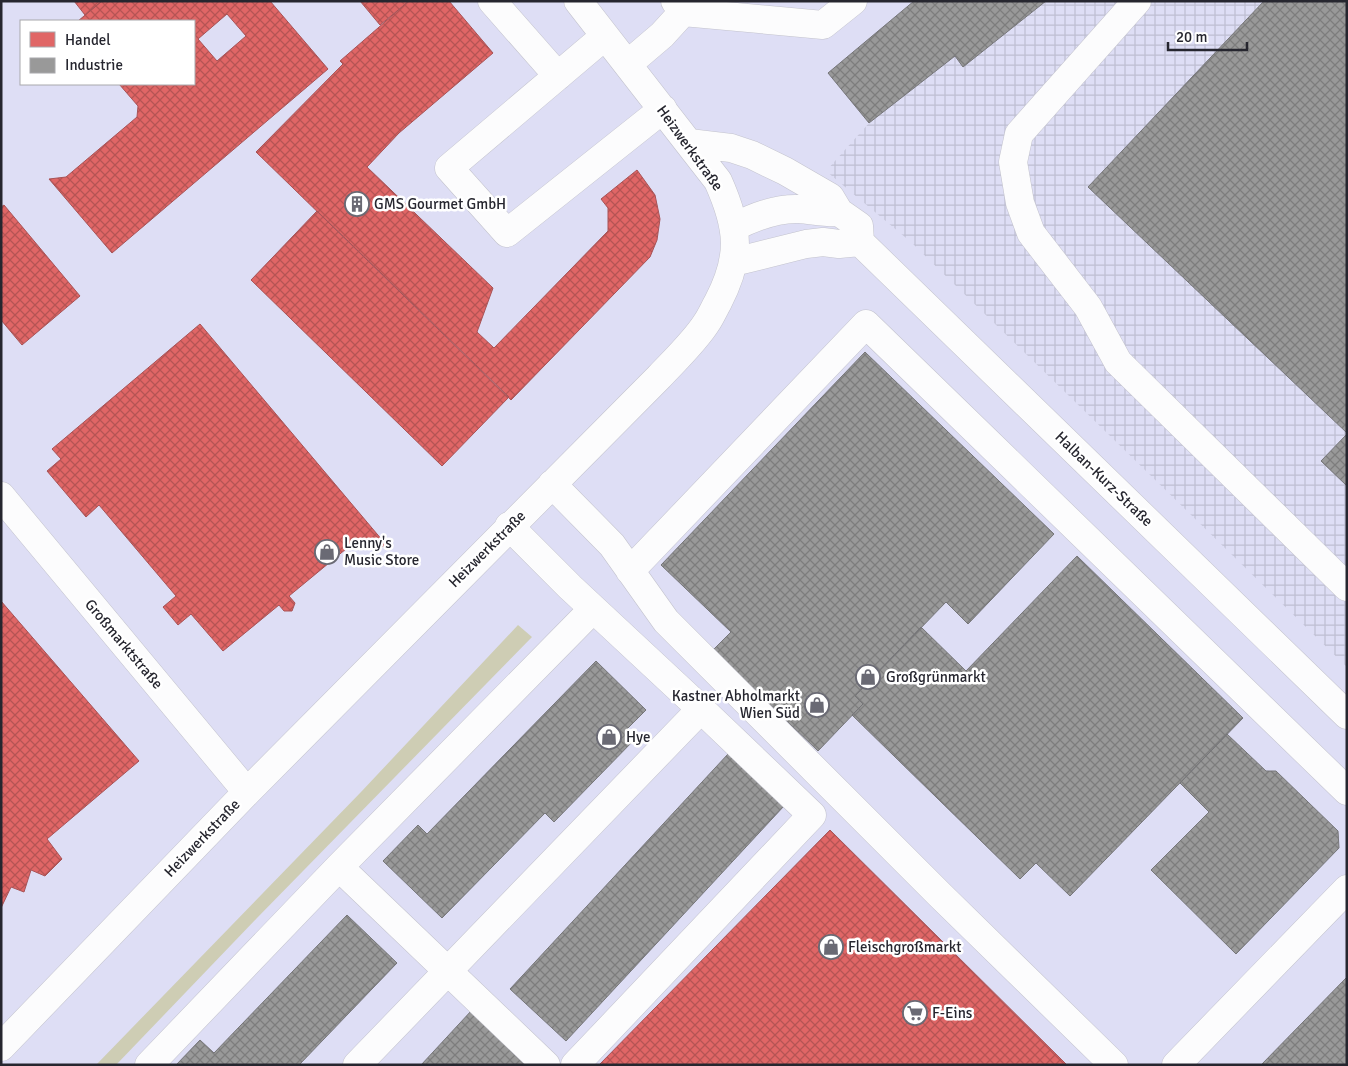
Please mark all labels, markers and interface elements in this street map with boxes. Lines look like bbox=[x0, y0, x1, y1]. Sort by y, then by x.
legend bbox=[20, 20, 195, 85]
scale bar bbox=[1168, 20, 1247, 52]
text: 20 m bbox=[1176, 28, 1207, 46]
text: Handel bbox=[65, 31, 111, 49]
text: Industrie bbox=[65, 56, 123, 74]
street label: Heizwerkstraße bbox=[653, 102, 727, 194]
building icon: GMS Gourmet GmbH bbox=[344, 191, 370, 217]
place label: GMS Gourmet GmbH bbox=[374, 195, 506, 213]
street label: Halban-Kurz-Straße bbox=[1051, 428, 1157, 530]
street label: Heizwerkstraße bbox=[445, 507, 529, 591]
place label: Lenny's Music Store bbox=[344, 534, 419, 569]
shop icon: Lenny's Music Store bbox=[314, 539, 340, 565]
street label: Großmarktstraße bbox=[81, 595, 167, 693]
shop icon: Großgrünmarkt bbox=[855, 664, 881, 690]
place label: Großgrünmarkt bbox=[886, 668, 986, 686]
place label: Kastner Abholmarkt Wien Süd bbox=[672, 687, 800, 722]
shop icon: Kastner Abholmarkt Wien Süd bbox=[804, 692, 830, 718]
shop icon: Hye bbox=[596, 724, 622, 750]
place label: Hye bbox=[626, 728, 650, 746]
street label: Heizwerkstraße bbox=[160, 795, 244, 881]
shop icon: Fleischgroßmarkt bbox=[818, 934, 844, 960]
place label: Fleischgroßmarkt bbox=[848, 938, 962, 956]
supermarket icon: F-Eins bbox=[902, 1000, 928, 1026]
place label: F-Eins bbox=[932, 1004, 973, 1022]

